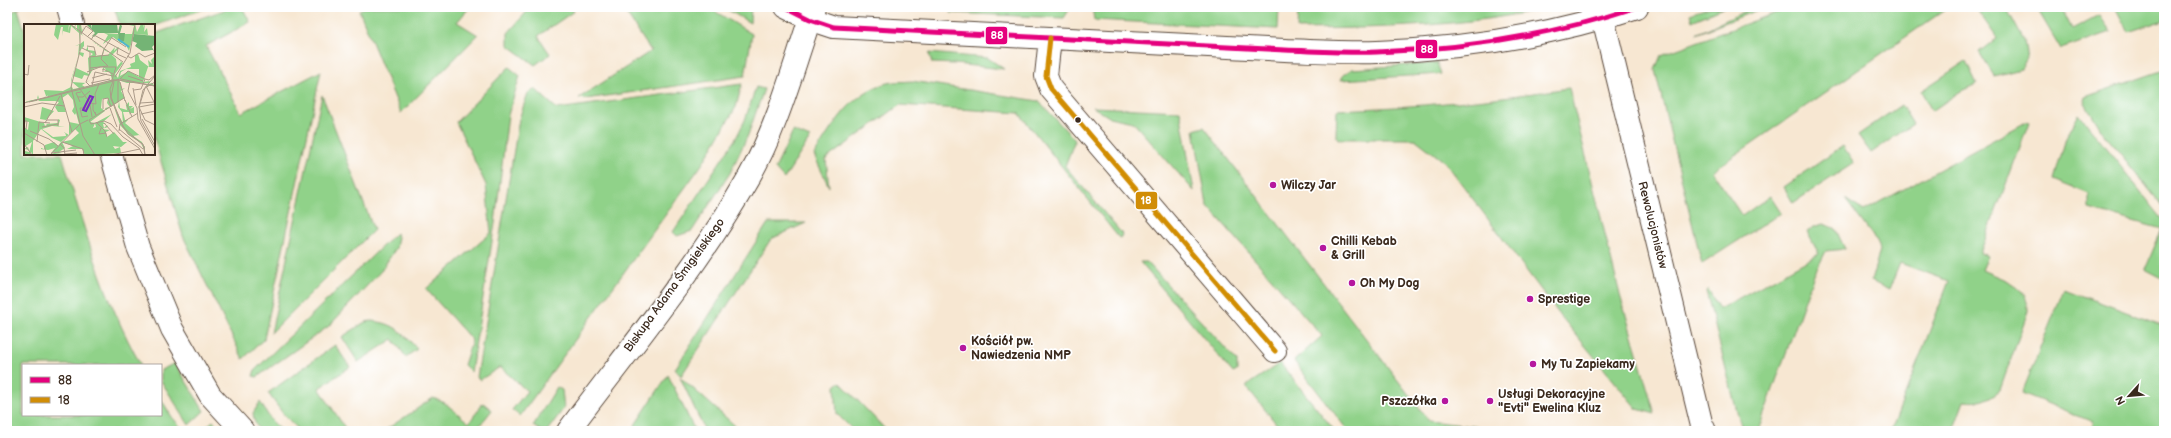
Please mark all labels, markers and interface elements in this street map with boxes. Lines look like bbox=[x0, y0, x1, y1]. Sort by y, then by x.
inset map bbox=[24, 24, 155, 155]
line badge: 88 bbox=[985, 26, 1008, 45]
text: 88 bbox=[990, 29, 1004, 42]
line badge: 88 bbox=[1415, 39, 1438, 59]
text: 88 bbox=[1420, 43, 1434, 56]
unlabelled marker bbox=[1073, 115, 1083, 125]
place label: Wilczy Jar bbox=[1281, 178, 1336, 193]
marker: Wilczy Jar bbox=[1268, 180, 1278, 190]
street label: Rewolucjonistów bbox=[1634, 180, 1671, 270]
line badge: 18 bbox=[1135, 191, 1158, 210]
text: 18 bbox=[1140, 194, 1152, 207]
street label: Biskupa Adama Śmigielskiego bbox=[619, 214, 728, 355]
place label: Chilli Kebab & Grill bbox=[1331, 234, 1397, 263]
marker: Chilli Kebab & Grill bbox=[1318, 243, 1328, 253]
place label: Oh My Dog bbox=[1360, 276, 1419, 291]
marker: Oh My Dog bbox=[1347, 278, 1357, 288]
place label: Sprestige bbox=[1538, 292, 1590, 307]
marker: Sprestige bbox=[1525, 294, 1535, 304]
place label: Kościół pw. Nawiedzenia NMP bbox=[971, 334, 1071, 363]
marker: Kościół pw. Nawiedzenia NMP bbox=[958, 343, 968, 353]
place label: My Tu Zapiekamy bbox=[1541, 357, 1635, 372]
marker: My Tu Zapiekamy bbox=[1528, 359, 1538, 369]
legend bbox=[22, 364, 162, 416]
text: 88 bbox=[58, 373, 72, 388]
north arrow bbox=[2109, 376, 2149, 416]
place label: Usługi Dekoracyjne "Evti" Ewelina Kluz bbox=[1498, 387, 1605, 416]
text: 18 bbox=[58, 393, 70, 408]
place label: Pszczółka bbox=[1381, 394, 1437, 409]
text: N bbox=[2113, 394, 2128, 407]
marker: Pszczółka bbox=[1440, 396, 1450, 406]
marker: Usługi Dekoracyjne "Evti" Ewelina Kluz bbox=[1485, 396, 1495, 406]

